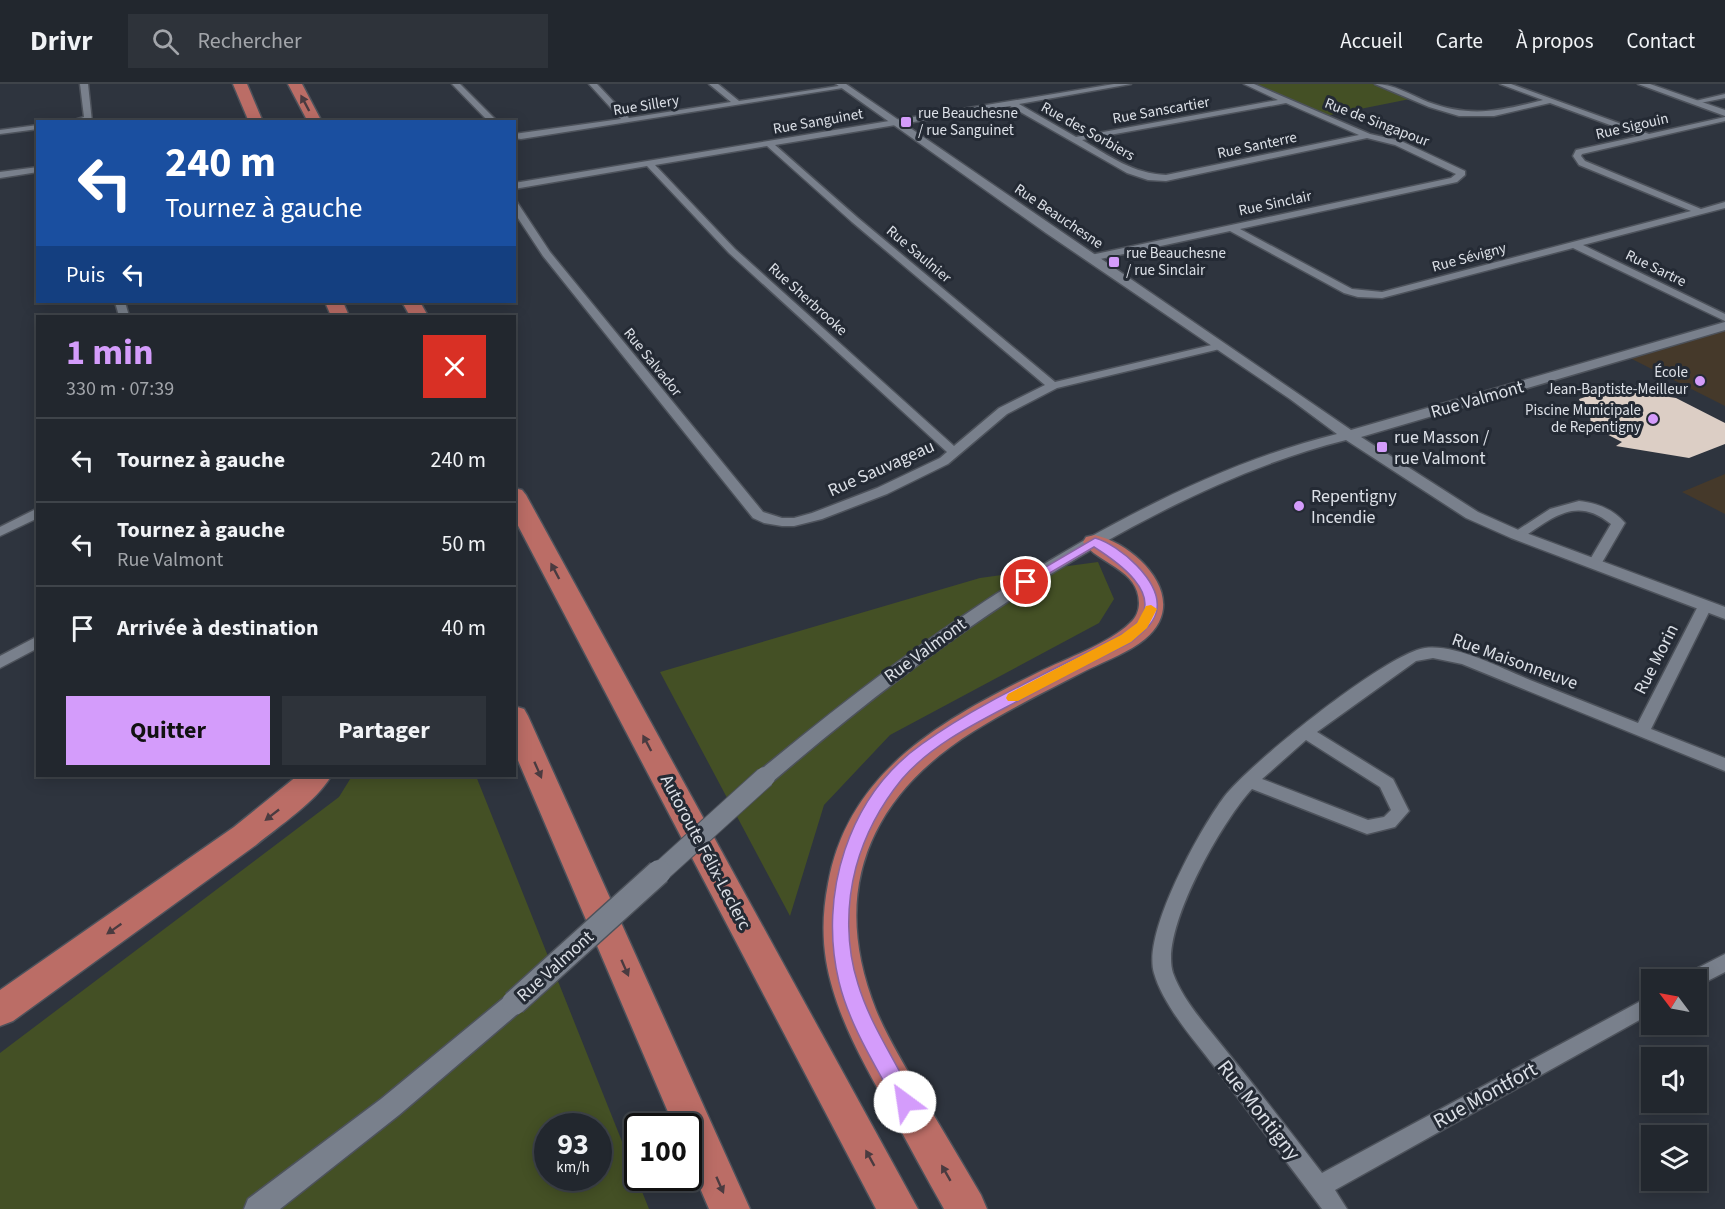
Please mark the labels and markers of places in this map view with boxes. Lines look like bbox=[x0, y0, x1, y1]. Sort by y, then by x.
place label: rue Beauchesne / rue Sanguinet bbox=[918, 103, 1018, 141]
marker: rue Beauchesne / rue Sanguinet bbox=[899, 115, 913, 129]
place label: rue Beauchesne / rue Sinclair bbox=[1126, 243, 1226, 281]
marker: rue Beauchesne / rue Sinclair bbox=[1107, 255, 1121, 269]
place label: École Jean-Baptiste-Meilleur bbox=[1546, 362, 1689, 400]
marker: École Jean-Baptiste-Meilleur bbox=[1693, 374, 1707, 388]
place label: Piscine Municipale de Repentigny bbox=[1525, 400, 1641, 438]
marker: Piscine Municipale de Repentigny bbox=[1646, 412, 1660, 426]
place label: rue Masson / rue Valmont bbox=[1394, 425, 1490, 471]
marker: rue Masson / rue Valmont bbox=[1375, 440, 1389, 454]
place label: Repentigny Incendie bbox=[1311, 484, 1397, 530]
marker: Repentigny Incendie bbox=[1292, 499, 1306, 513]
pin bbox=[1000, 556, 1051, 607]

